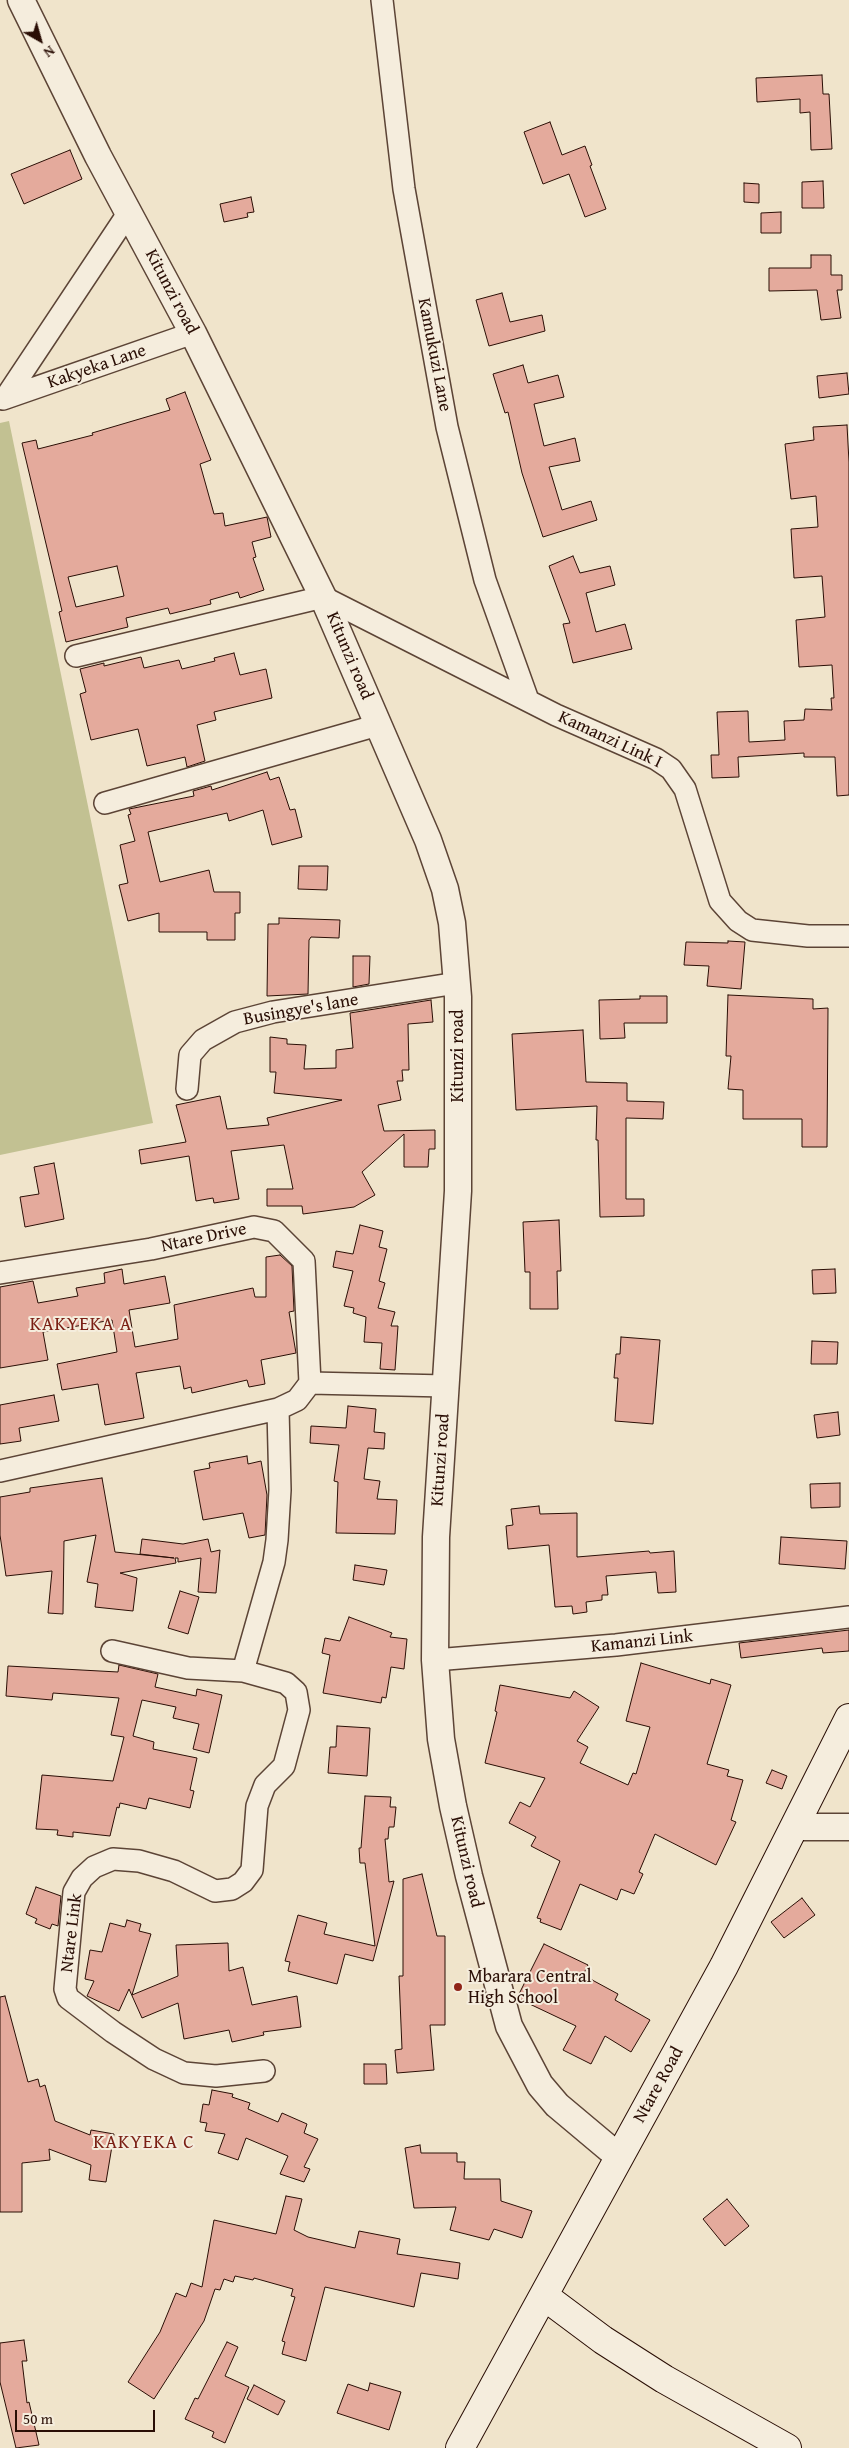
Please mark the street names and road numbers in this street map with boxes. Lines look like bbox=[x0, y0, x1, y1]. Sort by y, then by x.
street label: Kitunzi road bbox=[140, 246, 202, 338]
street label: Kamukuzi Lane bbox=[412, 296, 456, 414]
street label: Kakyeka Lane bbox=[45, 340, 149, 394]
street label: Kitunzi road bbox=[321, 609, 377, 703]
street label: Kamanzi Link I bbox=[555, 707, 665, 773]
street label: Busingye's lane bbox=[242, 989, 360, 1031]
street label: Kitunzi road bbox=[447, 1009, 469, 1103]
street label: Ntare Drive bbox=[159, 1218, 249, 1258]
street label: Kitunzi road bbox=[427, 1413, 455, 1507]
street label: Kamanzi Link bbox=[590, 1626, 694, 1658]
street label: Kitunzi road bbox=[445, 1814, 487, 1910]
street label: Ntare Link bbox=[56, 1892, 88, 1974]
street label: Ntare Road bbox=[629, 2043, 689, 2127]

